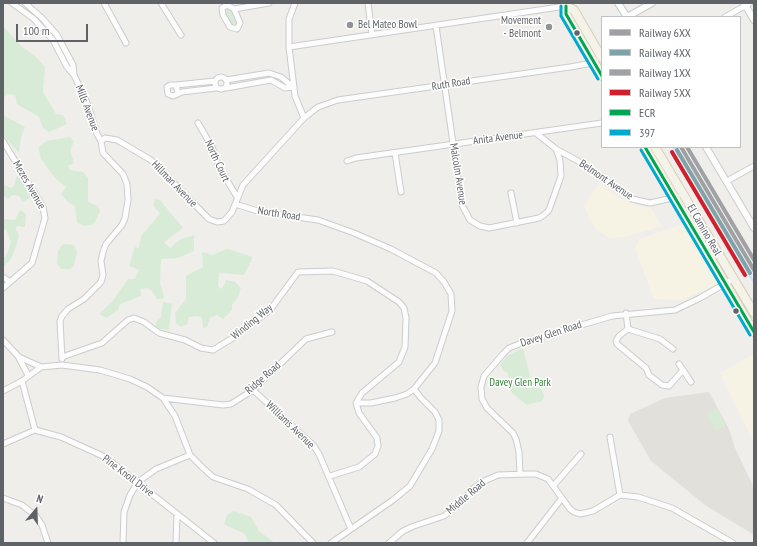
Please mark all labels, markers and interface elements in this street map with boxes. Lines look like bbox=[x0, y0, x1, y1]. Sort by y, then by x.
place label: Movement - Belmont bbox=[501, 14, 541, 40]
scale bar bbox=[18, 16, 90, 42]
legend bbox=[601, 16, 741, 148]
place label: Bel Mateo Bowl bbox=[358, 18, 417, 32]
marker: Bel Mateo Bowl bbox=[345, 20, 355, 30]
marker: Movement - Belmont bbox=[544, 22, 554, 32]
text: 100 m bbox=[23, 23, 50, 38]
text: Railway 6XX bbox=[639, 25, 691, 40]
unlabelled marker bbox=[572, 28, 582, 38]
text: Railway 4XX bbox=[639, 45, 691, 60]
text: Railway 1XX bbox=[639, 65, 691, 80]
street label: Ruth Road bbox=[431, 74, 471, 94]
street label: Mills Avenue bbox=[72, 83, 102, 133]
text: Railway 5XX bbox=[639, 85, 691, 100]
text: ECR bbox=[639, 105, 655, 120]
text: 397 bbox=[639, 125, 655, 140]
street label: Anita Avenue bbox=[472, 128, 524, 148]
street label: North Court bbox=[202, 138, 232, 184]
street label: Malcolm Avenue bbox=[447, 142, 469, 206]
street label: Belmont Avenue bbox=[577, 157, 635, 203]
street label: Mezes Avenue bbox=[10, 158, 48, 212]
street label: Hillman Avenue bbox=[148, 158, 200, 210]
street label: El Camino Real bbox=[684, 202, 724, 258]
street label: North Road bbox=[257, 204, 301, 224]
street label: Winding Way bbox=[229, 301, 275, 343]
unlabelled marker bbox=[731, 306, 741, 316]
street label: Davey Glen Road bbox=[519, 318, 583, 350]
street label: Ridge Road bbox=[243, 359, 283, 397]
park label: Davey Glen Park bbox=[489, 376, 551, 390]
street label: Williams Avenue bbox=[263, 398, 317, 452]
street label: Pine Knoll Drive bbox=[100, 452, 156, 500]
street label: Middle Road bbox=[444, 477, 488, 517]
north arrow bbox=[16, 490, 56, 530]
text: N bbox=[35, 491, 45, 506]

